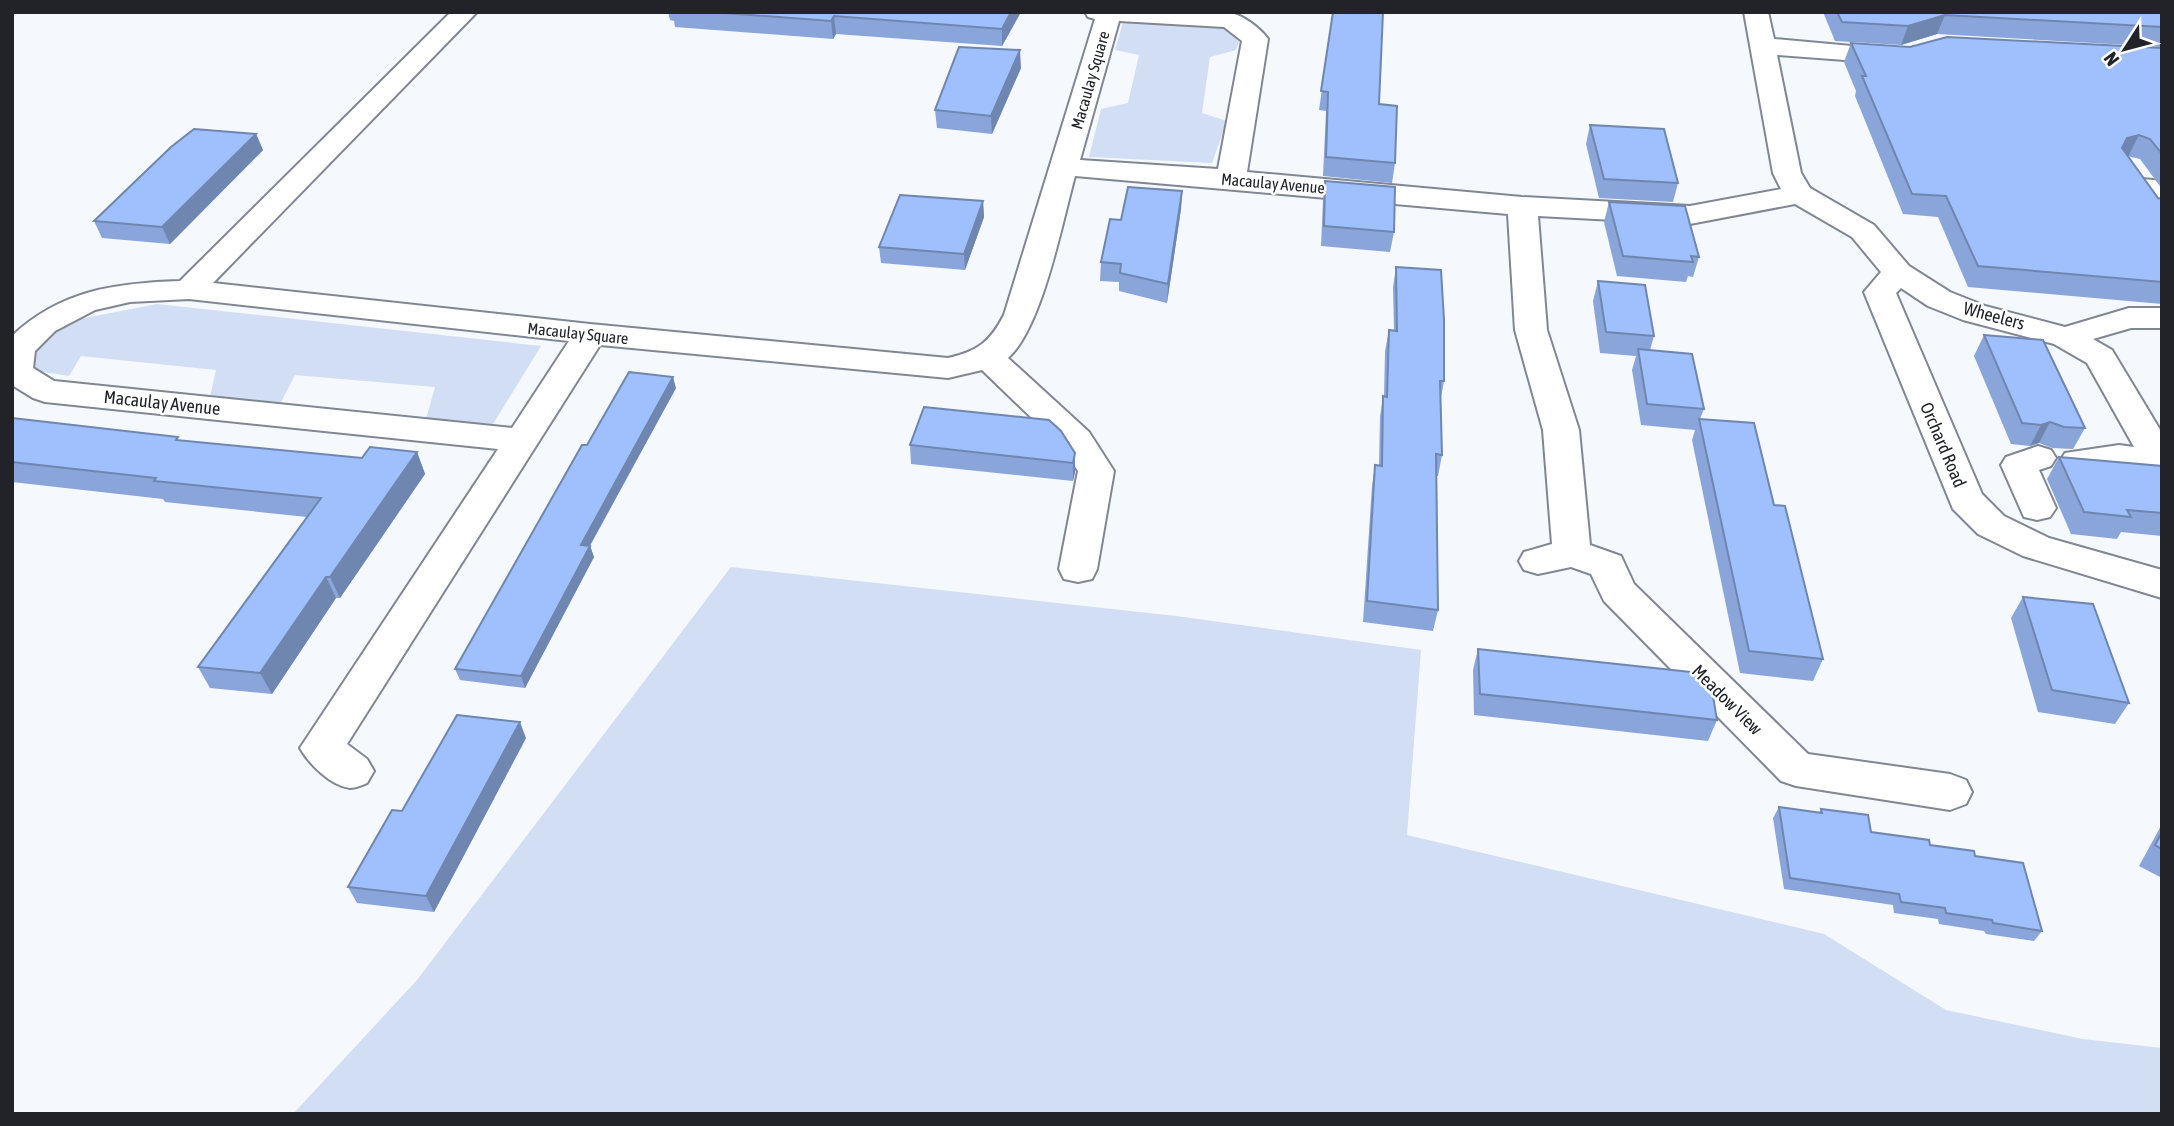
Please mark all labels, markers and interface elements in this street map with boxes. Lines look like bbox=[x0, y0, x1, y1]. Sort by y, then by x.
north arrow bbox=[2090, 14, 2160, 84]
street label: Macaulay Square bbox=[1067, 29, 1114, 131]
text: N bbox=[2099, 48, 2123, 70]
street label: Macaulay Avenue bbox=[1220, 170, 1326, 197]
street label: Wheelers bbox=[1961, 297, 2027, 334]
street label: Macaulay Square bbox=[527, 319, 629, 348]
street label: Macaulay Avenue bbox=[103, 386, 221, 419]
street label: Orchard Road bbox=[1916, 399, 1971, 490]
street label: Meadow View bbox=[1688, 660, 1767, 739]

